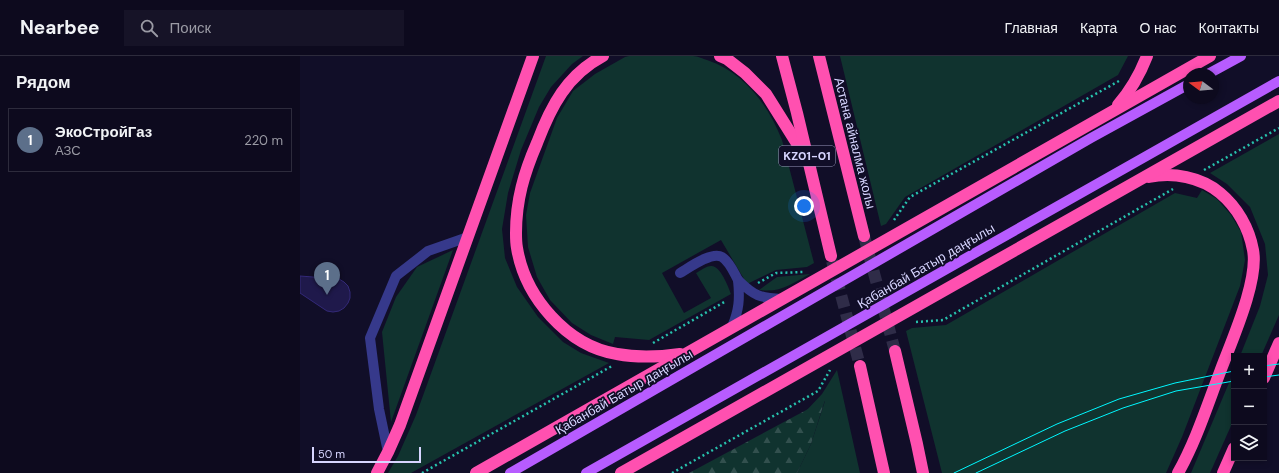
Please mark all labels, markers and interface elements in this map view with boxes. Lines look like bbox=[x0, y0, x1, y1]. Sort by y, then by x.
search box bbox=[124, 10, 404, 46]
text: Nearbee bbox=[20, 15, 100, 40]
icon: search bbox=[138, 17, 160, 39]
text: Поиск bbox=[170, 18, 211, 38]
text: Главная bbox=[1005, 19, 1058, 37]
text: Карта bbox=[1080, 19, 1117, 37]
text: О нас bbox=[1139, 19, 1177, 37]
text: Контакты bbox=[1199, 19, 1259, 37]
north arrow bbox=[1183, 68, 1219, 104]
text: Рядом bbox=[16, 71, 71, 93]
street label: Астана айналма жолы bbox=[830, 76, 880, 210]
text: ЭкоСтройГаз bbox=[55, 122, 152, 142]
text: 1 bbox=[28, 132, 32, 149]
text: 220 m bbox=[244, 132, 283, 149]
text: АЗС bbox=[55, 142, 81, 159]
road number: KZ01-01 bbox=[779, 146, 835, 166]
your location bbox=[794, 196, 814, 216]
street label: Қабанбай Батыр даңғылы bbox=[854, 220, 998, 312]
pin: 1 bbox=[314, 262, 340, 295]
street label: Қабанбай Батыр даңғылы bbox=[552, 346, 696, 438]
map controls bbox=[1231, 353, 1267, 461]
button: + bbox=[1231, 353, 1267, 389]
button: − bbox=[1231, 389, 1267, 425]
button: layers bbox=[1231, 425, 1267, 461]
scale bar bbox=[312, 445, 421, 464]
text: 50 m bbox=[318, 447, 345, 461]

